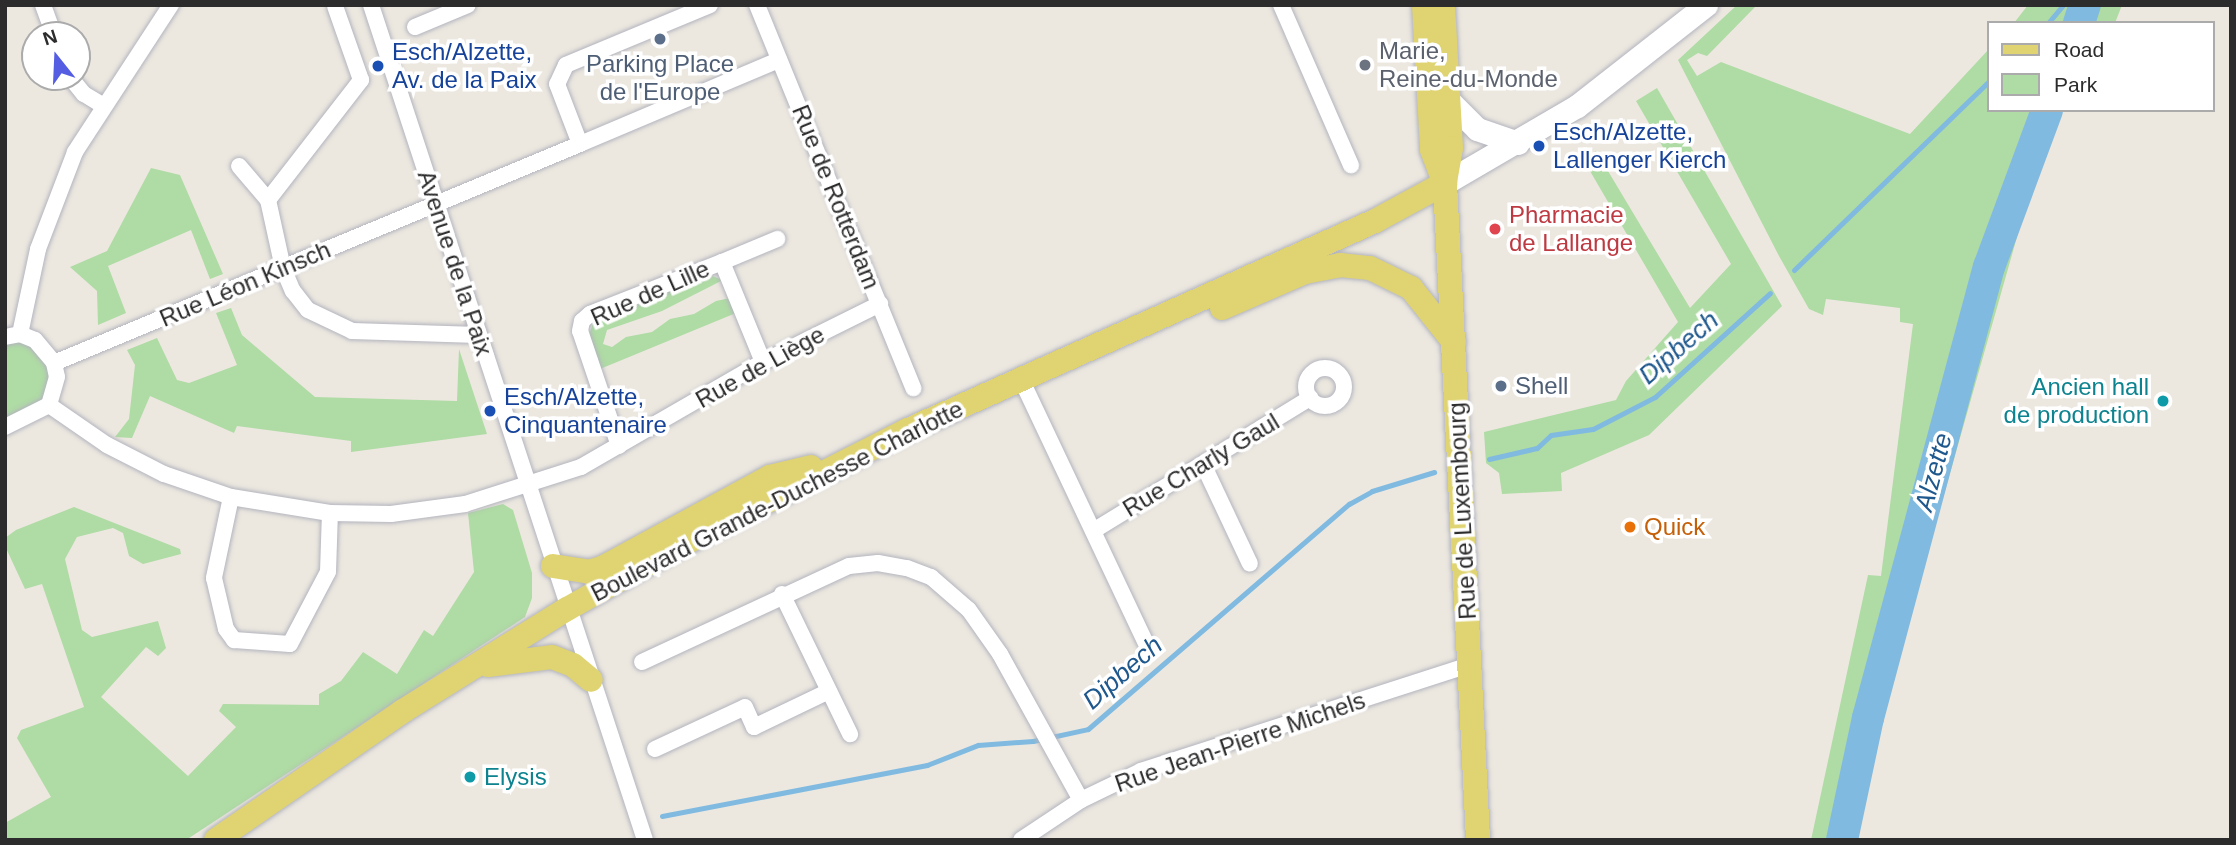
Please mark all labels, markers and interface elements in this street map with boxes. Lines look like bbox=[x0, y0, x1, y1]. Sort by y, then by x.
north arrow bbox=[21, 21, 91, 91]
legend bbox=[1988, 21, 2215, 112]
text: N bbox=[40, 25, 60, 50]
marker: Parking Place de l'Europe bbox=[652, 31, 668, 47]
place label: Marie, Reine-du-Monde bbox=[1379, 37, 1558, 93]
place label: Esch/Alzette, Av. de la Paix bbox=[392, 38, 537, 94]
text: Road bbox=[2054, 38, 2104, 61]
place label: Parking Place de l'Europe bbox=[586, 50, 734, 106]
marker: Marie, Reine-du-Monde bbox=[1357, 57, 1373, 73]
marker: Esch/Alzette, Av. de la Paix bbox=[370, 58, 386, 74]
text: Park bbox=[2054, 73, 2097, 96]
street label: Rue de Rotterdam bbox=[786, 101, 886, 293]
place label: Esch/Alzette, Lallenger Kierch bbox=[1553, 118, 1726, 174]
marker: Esch/Alzette, Lallenger Kierch bbox=[1531, 138, 1547, 154]
street label: Avenue de la Paix bbox=[411, 167, 499, 359]
place label: Pharmacie de Lallange bbox=[1509, 201, 1633, 257]
marker: Pharmacie de Lallange bbox=[1487, 221, 1503, 237]
street label: Rue Léon Kinsch bbox=[155, 235, 335, 333]
street label: Rue de Lille bbox=[586, 254, 714, 332]
water label: Dipbech bbox=[1633, 305, 1725, 391]
street label: Rue de Liège bbox=[691, 320, 829, 414]
place label: Shell bbox=[1515, 372, 1568, 400]
place label: Ancien hall de production bbox=[2004, 373, 2149, 429]
marker: Shell bbox=[1493, 378, 1509, 394]
place label: Esch/Alzette, Cinquantenaire bbox=[504, 383, 667, 439]
marker: Ancien hall de production bbox=[2155, 393, 2171, 409]
street label: Boulevard Grande-Duchesse Charlotte bbox=[586, 394, 968, 608]
street label: Rue de Luxembourg bbox=[1442, 402, 1482, 620]
marker: Esch/Alzette, Cinquantenaire bbox=[482, 403, 498, 419]
street label: Rue Charly Gaul bbox=[1118, 407, 1284, 523]
water label: Alzette bbox=[1909, 430, 1959, 514]
place label: Quick bbox=[1644, 513, 1705, 541]
marker: Quick bbox=[1622, 519, 1638, 535]
water label: Dipbech bbox=[1077, 630, 1169, 716]
street label: Rue Jean-Pierre Michels bbox=[1111, 686, 1369, 798]
place label: Elysis bbox=[484, 763, 547, 791]
marker: Elysis bbox=[462, 769, 478, 785]

